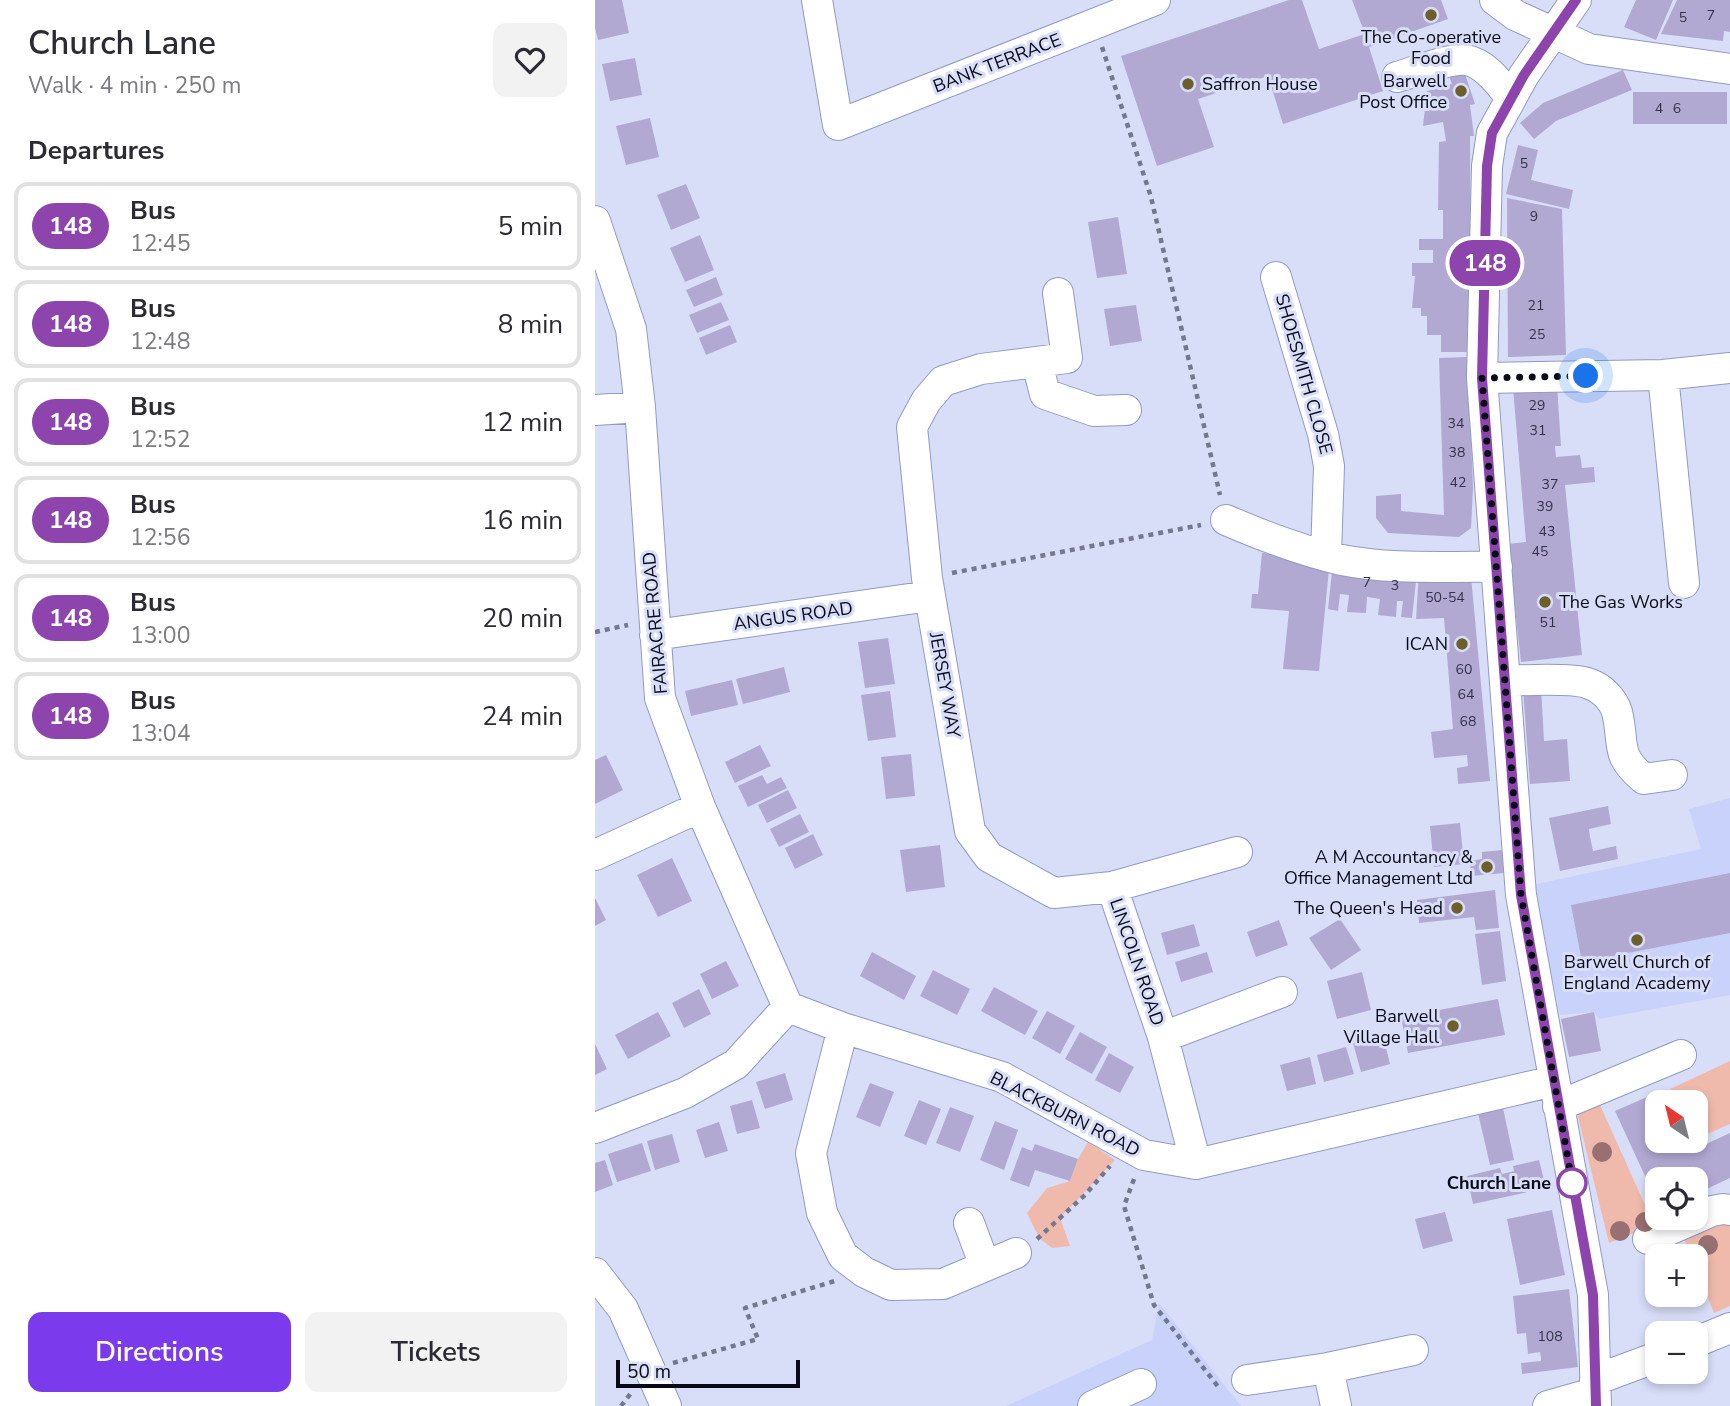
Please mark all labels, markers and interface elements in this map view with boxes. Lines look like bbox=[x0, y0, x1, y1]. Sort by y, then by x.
house number: 7 bbox=[1707, 6, 1715, 25]
marker: The Co-operative Food bbox=[1423, 7, 1439, 23]
house number: 5 bbox=[1679, 8, 1687, 27]
text: Church Lane bbox=[28, 21, 216, 66]
button: heart bbox=[493, 23, 567, 97]
place label: The Co-operative Food bbox=[1361, 25, 1501, 70]
street label: BANK TERRACE bbox=[930, 28, 1064, 98]
place label: Barwell Post Office bbox=[1359, 69, 1448, 114]
text: Walk · 4 min · 250 m bbox=[28, 70, 241, 101]
place label: Saffron House bbox=[1202, 72, 1318, 96]
marker: Saffron House bbox=[1180, 76, 1196, 92]
marker: Barwell Post Office bbox=[1453, 83, 1469, 99]
house number: 4 bbox=[1655, 99, 1663, 118]
house number: 6 bbox=[1673, 99, 1681, 118]
text: Departures bbox=[28, 133, 164, 168]
house number: 5 bbox=[1520, 154, 1528, 173]
text: Bus bbox=[130, 193, 176, 228]
house number: 9 bbox=[1530, 207, 1538, 226]
text: 5 min bbox=[498, 209, 563, 244]
text: 148 bbox=[49, 210, 92, 242]
text: 12:45 bbox=[130, 228, 190, 259]
line badge: 148 bbox=[1445, 240, 1525, 286]
text: 148 bbox=[1463, 247, 1507, 279]
text: Bus bbox=[130, 291, 176, 326]
street label: SHOESMITH CLOSE bbox=[1270, 291, 1338, 457]
house number: 21 bbox=[1528, 296, 1544, 315]
text: 8 min bbox=[498, 307, 563, 342]
text: 148 bbox=[49, 308, 92, 340]
house number: 25 bbox=[1529, 325, 1545, 344]
text: 12:48 bbox=[130, 326, 190, 357]
your location bbox=[1568, 358, 1603, 393]
text: Bus bbox=[130, 389, 176, 424]
house number: 29 bbox=[1529, 396, 1545, 415]
text: 12 min bbox=[482, 405, 563, 440]
text: 148 bbox=[49, 406, 92, 438]
house number: 34 bbox=[1448, 414, 1464, 433]
house number: 31 bbox=[1530, 421, 1546, 440]
text: 12:52 bbox=[130, 424, 190, 455]
house number: 38 bbox=[1449, 443, 1465, 462]
house number: 42 bbox=[1450, 473, 1466, 492]
house number: 37 bbox=[1542, 475, 1558, 494]
text: Bus bbox=[130, 487, 176, 522]
house number: 39 bbox=[1537, 497, 1553, 516]
text: 16 min bbox=[482, 503, 563, 538]
text: 148 bbox=[49, 504, 92, 536]
text: 12:56 bbox=[130, 522, 190, 553]
house number: 43 bbox=[1539, 522, 1555, 541]
house number: 45 bbox=[1532, 542, 1548, 561]
street label: FAIRACRE ROAD bbox=[637, 551, 673, 695]
house number: 7 bbox=[1363, 573, 1371, 592]
house number: 3 bbox=[1391, 576, 1399, 595]
text: Bus bbox=[130, 585, 176, 620]
house number: 50-54 bbox=[1425, 588, 1465, 607]
place label: The Gas Works bbox=[1559, 590, 1683, 614]
marker: The Gas Works bbox=[1537, 594, 1553, 610]
street label: ANGUS ROAD bbox=[732, 596, 854, 636]
text: 20 min bbox=[482, 601, 563, 636]
text: 148 bbox=[49, 602, 92, 634]
house number: 51 bbox=[1540, 613, 1556, 632]
text: 13:00 bbox=[130, 620, 190, 651]
street label: JERSEY WAY bbox=[924, 629, 966, 740]
place label: ICAN bbox=[1405, 632, 1448, 656]
marker: ICAN bbox=[1454, 636, 1470, 652]
house number: 60 bbox=[1456, 660, 1472, 679]
text: Bus bbox=[130, 683, 176, 718]
house number: 64 bbox=[1458, 685, 1474, 704]
text: 24 min bbox=[482, 699, 563, 734]
text: 148 bbox=[49, 700, 92, 732]
house number: 68 bbox=[1460, 712, 1476, 731]
text: 13:04 bbox=[130, 718, 190, 749]
place label: A M Accountancy & Office Management Ltd bbox=[1284, 845, 1474, 890]
marker: A M Accountancy & Office Management Ltd bbox=[1479, 859, 1495, 875]
street label: LINCOLN ROAD bbox=[1104, 895, 1170, 1029]
place label: The Queen's Head bbox=[1294, 896, 1443, 920]
marker: The Queen's Head bbox=[1449, 900, 1465, 916]
marker: Barwell Church of England Academy bbox=[1629, 932, 1645, 948]
place label: Barwell Church of England Academy bbox=[1564, 950, 1711, 995]
place label: Barwell Village Hall bbox=[1343, 1004, 1440, 1049]
marker: Barwell Village Hall bbox=[1445, 1018, 1461, 1034]
street label: BLACKBURN ROAD bbox=[986, 1066, 1144, 1162]
north arrow bbox=[1645, 1090, 1708, 1153]
map controls bbox=[1645, 1090, 1708, 1384]
button: locate bbox=[1645, 1167, 1708, 1230]
marker: Church Lane bbox=[1557, 1168, 1587, 1198]
place label: Church Lane bbox=[1447, 1171, 1551, 1195]
button: + bbox=[1645, 1244, 1708, 1307]
button: Directions bbox=[28, 1312, 291, 1392]
button: Tickets bbox=[305, 1312, 567, 1392]
button: − bbox=[1645, 1321, 1708, 1384]
house number: 108 bbox=[1537, 1327, 1563, 1346]
scale bar bbox=[616, 1357, 800, 1389]
text: 50 m bbox=[627, 1359, 671, 1385]

